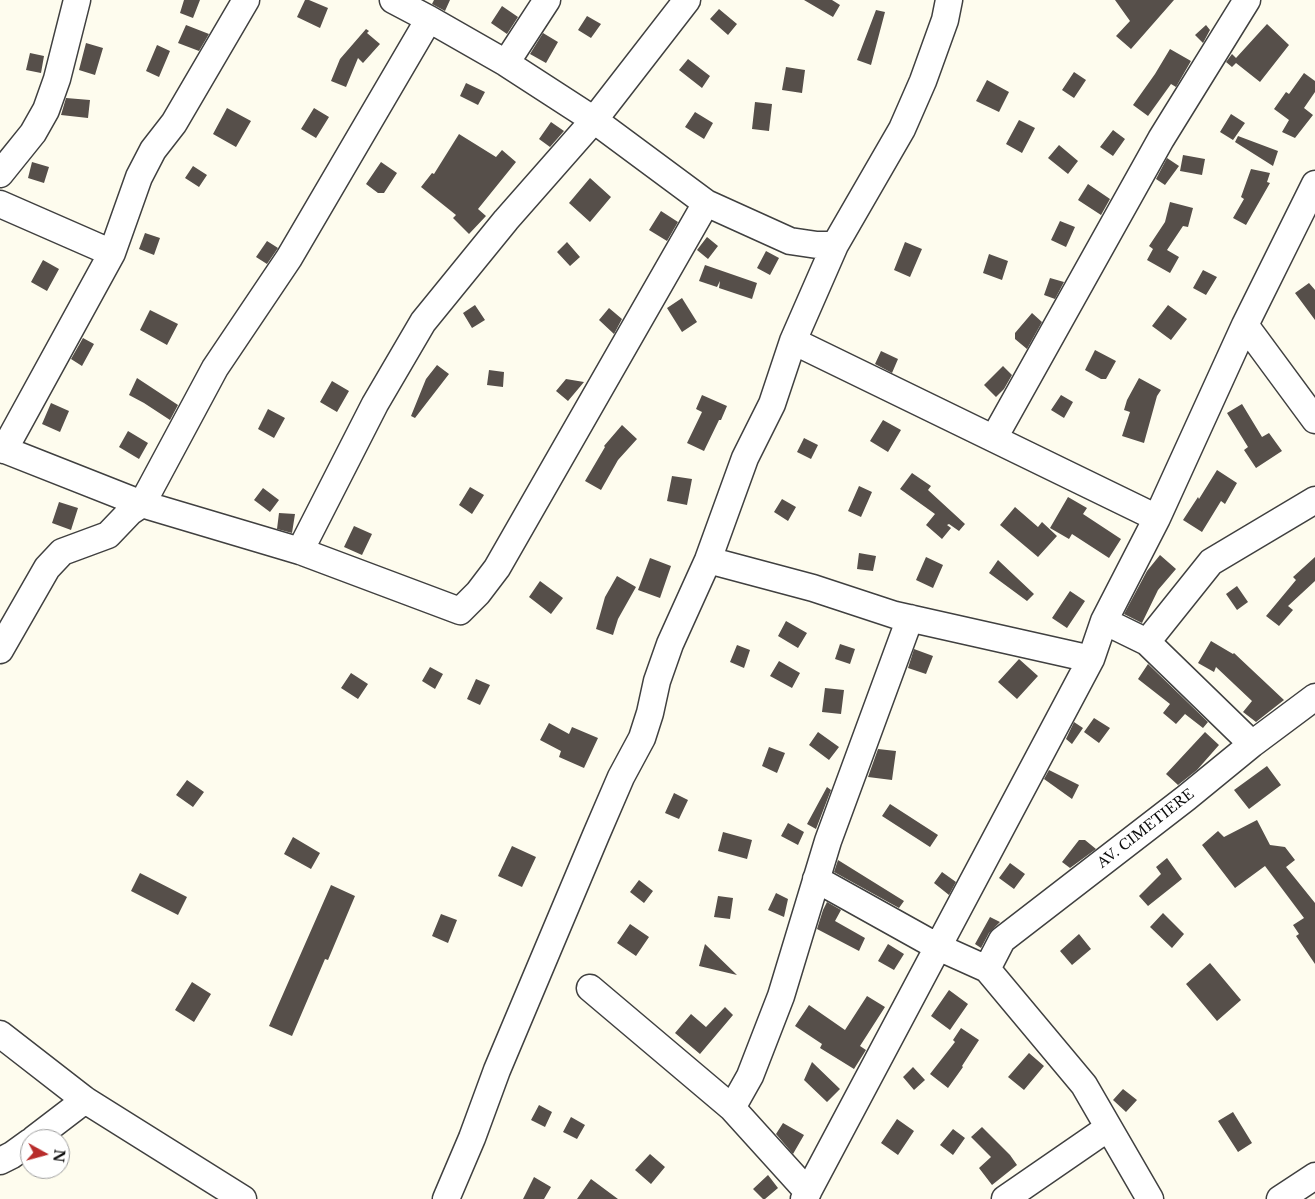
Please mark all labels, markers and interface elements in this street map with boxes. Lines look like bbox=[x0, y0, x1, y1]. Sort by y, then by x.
street label: AV. CIMETIERE bbox=[1094, 786, 1198, 872]
north arrow bbox=[20, 1129, 70, 1179]
text: N bbox=[49, 1148, 69, 1163]

